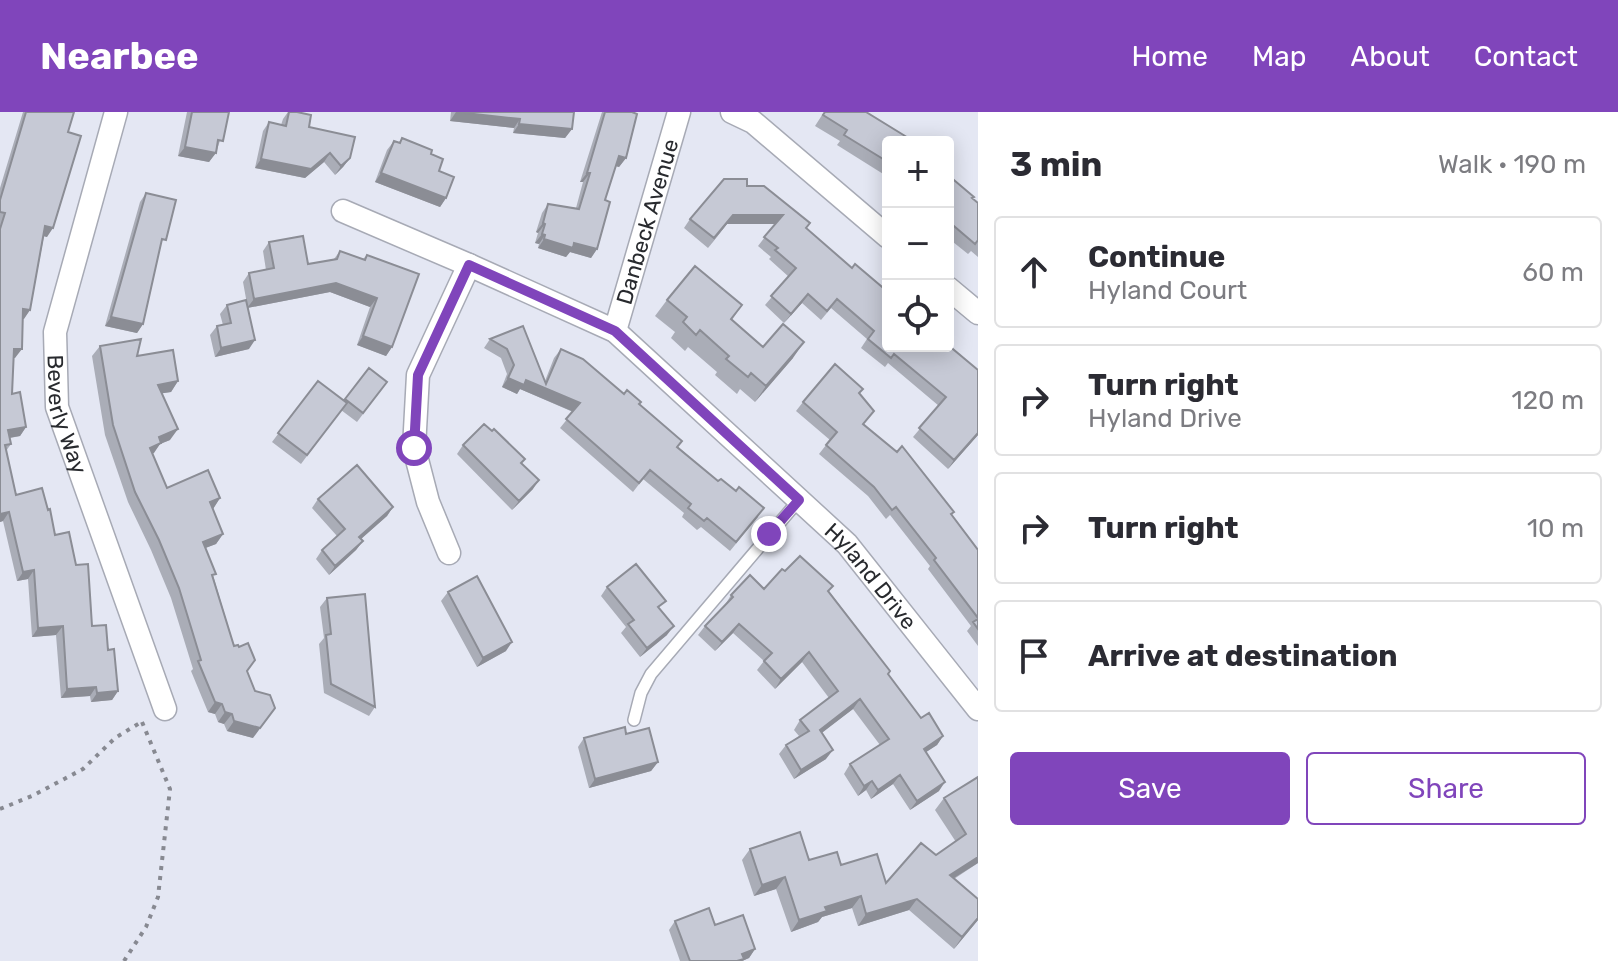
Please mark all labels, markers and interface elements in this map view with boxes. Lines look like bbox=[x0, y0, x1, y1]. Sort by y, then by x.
text: Nearbee bbox=[40, 33, 199, 79]
text: Home bbox=[1131, 40, 1208, 73]
text: Map bbox=[1252, 40, 1306, 73]
text: About bbox=[1350, 40, 1430, 73]
text: Contact bbox=[1474, 40, 1578, 73]
street label: Danbeck Avenue bbox=[610, 136, 684, 308]
map controls bbox=[882, 136, 954, 352]
button: + bbox=[882, 136, 954, 208]
text: 3 min bbox=[1010, 144, 1102, 185]
text: Walk · 190 m bbox=[1438, 149, 1586, 180]
button: − bbox=[882, 208, 954, 280]
text: Continue bbox=[1088, 239, 1225, 275]
icon: ahead bbox=[1012, 250, 1056, 294]
text: 60 m bbox=[1522, 257, 1584, 288]
text: Hyland Court bbox=[1088, 275, 1247, 306]
button: locate bbox=[882, 280, 954, 352]
street label: Beverly Way bbox=[42, 354, 93, 477]
text: Turn right bbox=[1088, 367, 1239, 403]
icon: right bbox=[1012, 378, 1056, 422]
text: 120 m bbox=[1512, 385, 1584, 416]
text: Hyland Drive bbox=[1088, 403, 1242, 434]
route start bbox=[396, 430, 432, 466]
icon: right bbox=[1012, 506, 1056, 550]
text: Turn right bbox=[1088, 510, 1239, 546]
text: 10 m bbox=[1527, 513, 1584, 544]
route end bbox=[751, 516, 787, 552]
street label: Hyland Drive bbox=[819, 517, 923, 635]
icon: arrive bbox=[1012, 634, 1056, 678]
text: Arrive at destination bbox=[1088, 638, 1398, 674]
button: Save bbox=[1010, 752, 1290, 825]
button: Share bbox=[1306, 752, 1586, 825]

